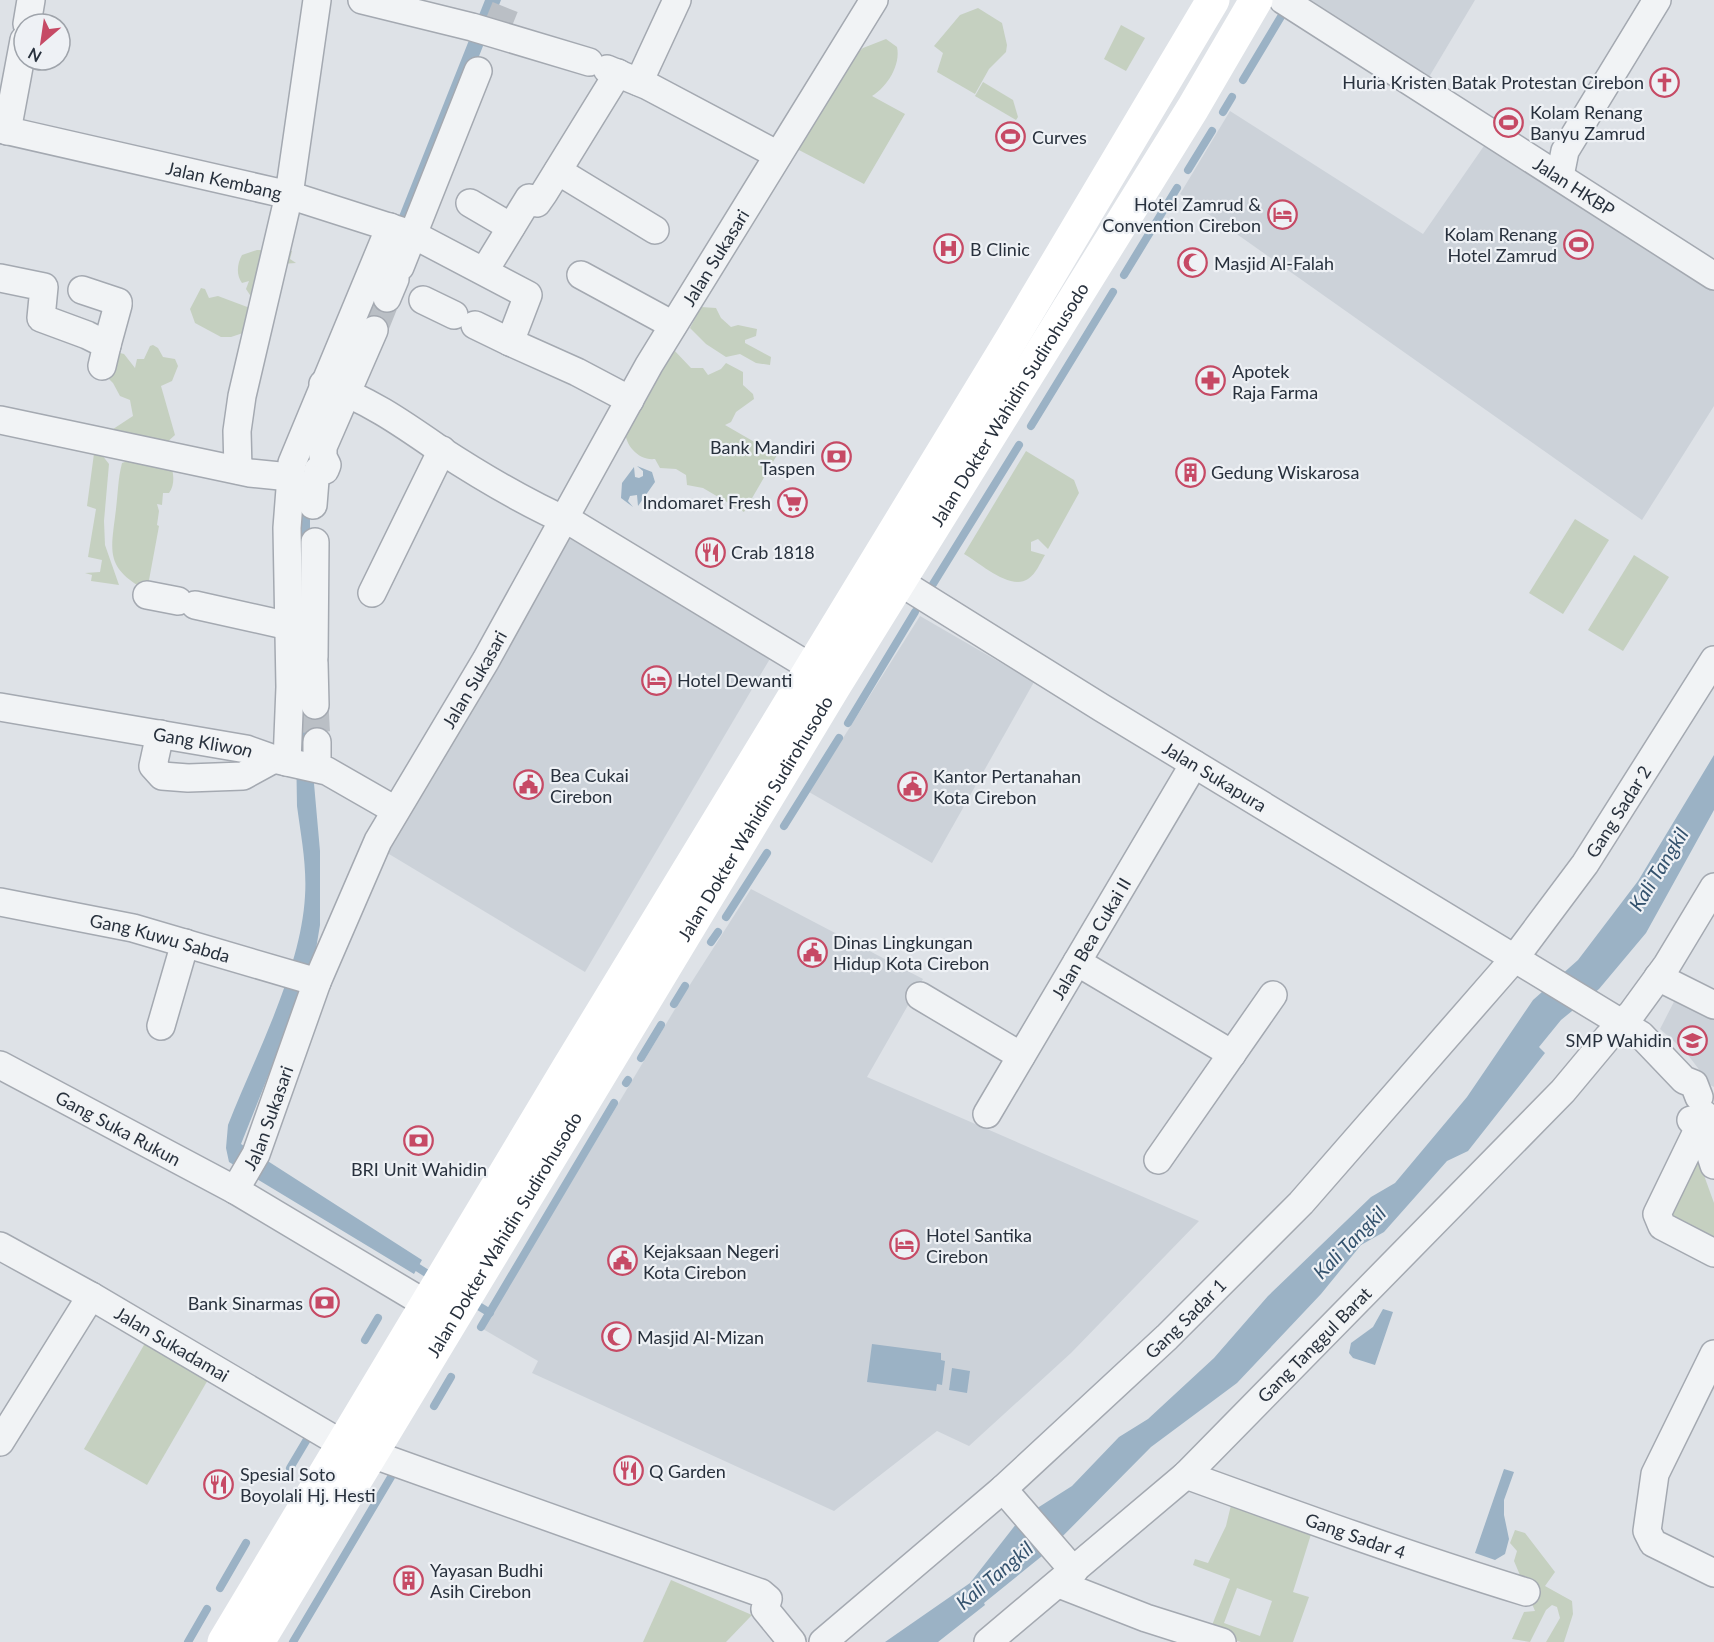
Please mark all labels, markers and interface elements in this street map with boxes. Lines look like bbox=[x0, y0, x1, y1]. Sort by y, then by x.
north arrow bbox=[12, 12, 72, 72]
text: N bbox=[24, 44, 44, 67]
church icon: Huria Kristen Batak Protestan Cirebon bbox=[1649, 66, 1681, 98]
place label: Huria Kristen Batak Protestan Cirebon bbox=[1342, 71, 1644, 93]
place label: Kolam Renang Banyu Zamrud bbox=[1530, 101, 1645, 144]
sports icon: Kolam Renang Banyu Zamrud bbox=[1493, 106, 1525, 138]
sports icon: Curves bbox=[995, 121, 1027, 153]
place label: Curves bbox=[1032, 126, 1087, 148]
street label: Jalan HKBP bbox=[1530, 152, 1619, 221]
street label: Jalan Kembang bbox=[164, 156, 284, 204]
place label: Hotel Zamrud & Convention Cirebon bbox=[1102, 193, 1261, 236]
hotel icon: Hotel Zamrud & Convention Cirebon bbox=[1266, 198, 1298, 230]
street label: Jalan Sukasari bbox=[677, 205, 753, 310]
place label: Kolam Renang Hotel Zamrud bbox=[1444, 223, 1557, 266]
sports icon: Kolam Renang Hotel Zamrud bbox=[1562, 228, 1594, 260]
hospital icon: B Clinic bbox=[933, 233, 965, 265]
place label: B Clinic bbox=[970, 238, 1030, 260]
mosque icon: Masjid Al-Falah bbox=[1177, 247, 1209, 279]
place label: Masjid Al-Falah bbox=[1214, 252, 1334, 274]
street label: Jalan Dokter Wahidin Sudirohusodo bbox=[926, 278, 1093, 530]
place label: Apotek Raja Farma bbox=[1232, 360, 1318, 403]
pharmacy icon: Apotek Raja Farma bbox=[1195, 365, 1227, 397]
place label: Bank Mandiri Taspen bbox=[710, 436, 815, 479]
bank icon: Bank Mandiri Taspen bbox=[820, 441, 852, 473]
building icon: Gedung Wiskarosa bbox=[1174, 456, 1206, 488]
place label: Gedung Wiskarosa bbox=[1211, 461, 1359, 483]
supermarket icon: Indomaret Fresh bbox=[776, 486, 808, 518]
place label: Indomaret Fresh bbox=[642, 491, 771, 513]
restaurant icon: Crab 1818 bbox=[694, 536, 726, 568]
place label: Crab 1818 bbox=[731, 541, 815, 563]
street label: Jalan Sukasari bbox=[437, 627, 511, 732]
hotel icon: Hotel Dewanti bbox=[640, 664, 672, 696]
place label: Hotel Dewanti bbox=[677, 669, 792, 691]
street label: Jalan Dokter Wahidin Sudirohusodo bbox=[672, 692, 837, 945]
street label: Gang Kliwon bbox=[151, 722, 256, 762]
street label: Jalan Sukapura bbox=[1159, 737, 1271, 816]
street label: Gang Sadar 2 bbox=[1581, 761, 1656, 862]
place label: Bea Cukai Cirebon bbox=[550, 764, 629, 807]
place label: Kantor Pertanahan Kota Cirebon bbox=[933, 765, 1081, 808]
public building icon: Bea Cukai Cirebon bbox=[513, 769, 545, 801]
public building icon: Kantor Pertanahan Kota Cirebon bbox=[896, 770, 928, 802]
water label: Kali Tangkil bbox=[1623, 823, 1693, 915]
street label: Jalan Bea Cukai II bbox=[1046, 874, 1135, 1003]
street label: Gang Kuwu Sabda bbox=[88, 909, 233, 967]
place label: Dinas Lingkungan Hidup Kota Cirebon bbox=[833, 931, 989, 974]
public building icon: Dinas Lingkungan Hidup Kota Cirebon bbox=[796, 936, 828, 968]
school or university icon: SMP Wahidin bbox=[1677, 1024, 1709, 1056]
place label: SMP Wahidin bbox=[1565, 1029, 1672, 1051]
street label: Jalan Sukasari bbox=[238, 1063, 297, 1174]
street label: Gang Suka Rukun bbox=[52, 1086, 185, 1170]
street label: Jalan Dokter Wahidin Sudirohusodo bbox=[421, 1108, 586, 1361]
bank icon: BRI Unit Wahidin bbox=[403, 1124, 435, 1156]
place label: BRI Unit Wahidin bbox=[351, 1158, 487, 1180]
water label: Kali Tangkil bbox=[1308, 1200, 1391, 1283]
place label: Hotel Santika Cirebon bbox=[926, 1224, 1032, 1267]
hotel icon: Hotel Santika Cirebon bbox=[889, 1229, 921, 1261]
place label: Kejaksaan Negeri Kota Cirebon bbox=[643, 1240, 779, 1283]
public building icon: Kejaksaan Negeri Kota Cirebon bbox=[606, 1245, 638, 1277]
street label: Gang Sadar 1 bbox=[1140, 1274, 1230, 1363]
street label: Gang Tanggul Barat bbox=[1253, 1282, 1376, 1407]
bank icon: Bank Sinarmas bbox=[308, 1287, 340, 1319]
place label: Bank Sinarmas bbox=[188, 1292, 303, 1314]
street label: Jalan Sukadamai bbox=[111, 1302, 233, 1386]
mosque icon: Masjid Al-Mizan bbox=[600, 1321, 632, 1353]
place label: Masjid Al-Mizan bbox=[637, 1326, 764, 1348]
restaurant icon: Q Garden bbox=[612, 1455, 644, 1487]
place label: Q Garden bbox=[649, 1460, 726, 1482]
place label: Spesial Soto Boyolali Hj. Hesti bbox=[240, 1463, 376, 1506]
restaurant icon: Spesial Soto Boyolali Hj. Hesti bbox=[203, 1468, 235, 1500]
street label: Gang Sadar 4 bbox=[1302, 1508, 1409, 1563]
water label: Kali Tangkil bbox=[951, 1536, 1038, 1614]
place label: Yayasan Budhi Asih Cirebon bbox=[430, 1559, 543, 1602]
building icon: Yayasan Budhi Asih Cirebon bbox=[393, 1564, 425, 1596]

